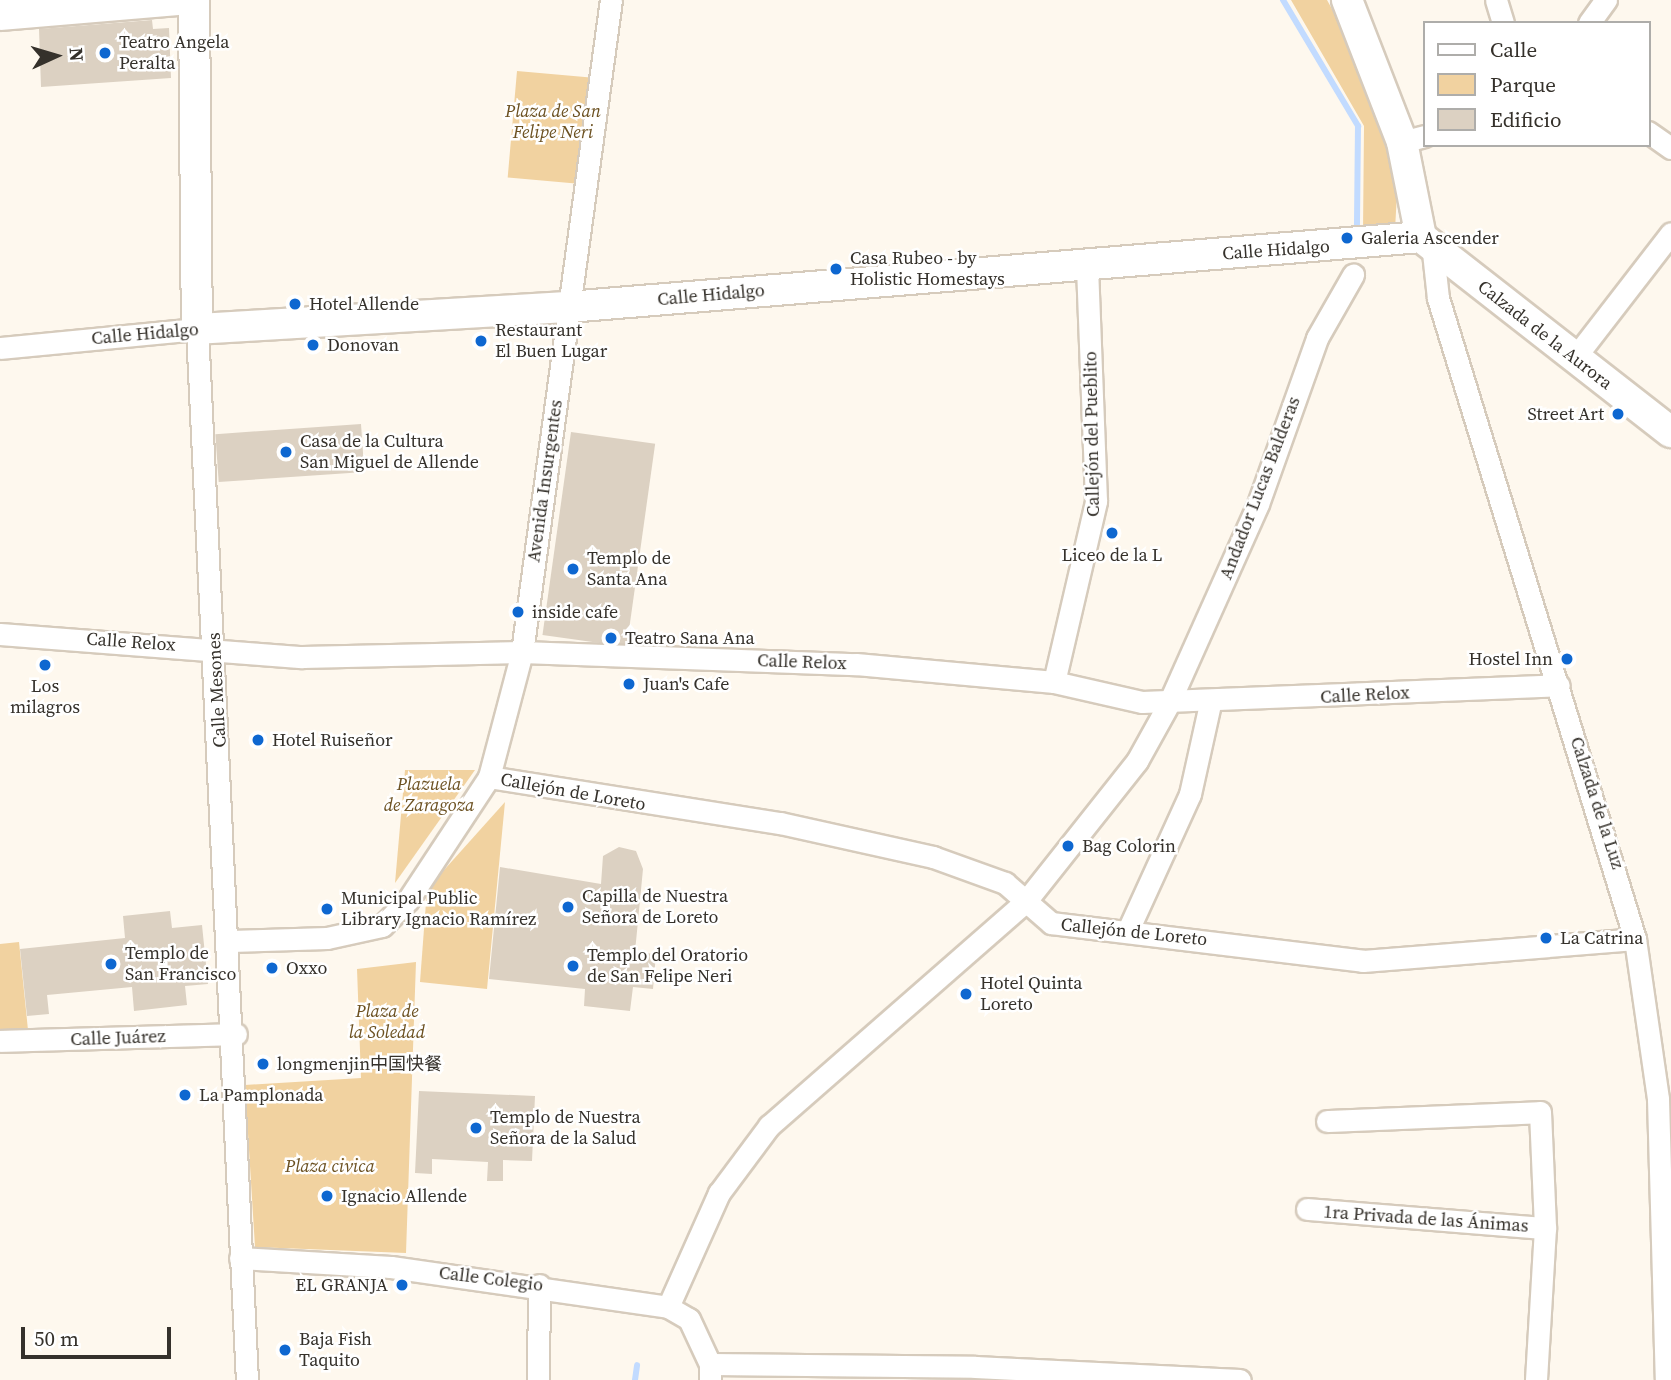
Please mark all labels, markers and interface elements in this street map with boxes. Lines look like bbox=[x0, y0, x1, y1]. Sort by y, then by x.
north arrow bbox=[21, 21, 91, 91]
legend bbox=[1422, 21, 1650, 147]
place label: Teatro Angela Peralta bbox=[119, 32, 229, 74]
text: Calle bbox=[1490, 35, 1537, 64]
marker: Teatro Angela Peralta bbox=[97, 45, 113, 61]
text: N bbox=[63, 47, 90, 62]
text: Parque bbox=[1490, 70, 1556, 99]
park label: Plaza de San Felipe Neri bbox=[505, 101, 601, 144]
text: Edificio bbox=[1490, 105, 1562, 134]
place label: Galeria Ascender bbox=[1361, 227, 1499, 249]
marker: Galeria Ascender bbox=[1339, 230, 1355, 246]
street label: Calle Hidalgo bbox=[1222, 235, 1330, 265]
place label: Casa Rubeo - by Holistic Homestays bbox=[850, 248, 1005, 290]
marker: Casa Rubeo - by Holistic Homestays bbox=[828, 261, 844, 277]
street label: Calzada de la Aurora bbox=[1473, 276, 1617, 394]
street label: Calle Hidalgo bbox=[656, 280, 766, 310]
place label: Hotel Allende bbox=[309, 293, 419, 315]
marker: Hotel Allende bbox=[287, 296, 303, 312]
street label: Calle Hidalgo bbox=[90, 319, 200, 349]
place label: Restaurant El Buen Lugar bbox=[495, 320, 607, 362]
marker: Restaurant El Buen Lugar bbox=[473, 333, 489, 349]
place label: Donovan bbox=[327, 334, 399, 356]
marker: Donovan bbox=[305, 337, 321, 353]
street label: Callejón del Pueblito bbox=[1080, 351, 1104, 517]
street label: Andador Lucas Balderas bbox=[1215, 394, 1305, 582]
street label: Avenida Insurgentes bbox=[523, 398, 567, 564]
place label: Street Art bbox=[1528, 403, 1604, 425]
marker: Street Art bbox=[1610, 406, 1626, 422]
place label: Casa de la Cultura San Miguel de Allende bbox=[300, 431, 479, 474]
marker: Casa de la Cultura San Miguel de Allende bbox=[278, 444, 294, 460]
marker: Liceo de la L bbox=[1104, 525, 1120, 541]
place label: Liceo de la L bbox=[1062, 544, 1162, 566]
place label: Templo de Santa Ana bbox=[587, 548, 671, 590]
marker: Templo de Santa Ana bbox=[565, 561, 581, 577]
place label: inside cafe bbox=[532, 601, 618, 623]
marker: inside cafe bbox=[510, 604, 526, 620]
place label: Teatro Sana Ana bbox=[625, 627, 755, 649]
street label: Calle Relox bbox=[86, 628, 176, 656]
marker: Teatro Sana Ana bbox=[603, 630, 619, 646]
street label: Calle Mesones bbox=[203, 632, 231, 748]
place label: Hostel Inn bbox=[1469, 648, 1553, 670]
street label: Calle Relox bbox=[757, 650, 847, 674]
marker: Hostel Inn bbox=[1559, 651, 1575, 667]
marker: Los milagros bbox=[37, 657, 53, 673]
place label: Juan's Cafe bbox=[643, 673, 729, 695]
place label: Los milagros bbox=[10, 676, 80, 718]
marker: Juan's Cafe bbox=[621, 676, 637, 692]
street label: Calle Relox bbox=[1320, 682, 1410, 708]
place label: Hotel Ruiseñor bbox=[272, 729, 393, 751]
marker: Hotel Ruiseñor bbox=[250, 732, 266, 748]
street label: Calzada de la Luz bbox=[1565, 734, 1629, 872]
street label: Callejón de Loreto bbox=[499, 769, 647, 815]
park label: Plazuela de Zaragoza bbox=[384, 774, 474, 816]
place label: Bag Colorin bbox=[1082, 835, 1176, 857]
marker: Bag Colorin bbox=[1060, 838, 1076, 854]
place label: Capilla de Nuestra Señora de Loreto bbox=[582, 886, 728, 928]
place label: Municipal Public Library Ignacio Ramírez bbox=[341, 888, 536, 930]
marker: Capilla de Nuestra Señora de Loreto bbox=[560, 899, 576, 915]
marker: Municipal Public Library Ignacio Ramírez bbox=[319, 901, 335, 917]
street label: Callejón de Loreto bbox=[1060, 914, 1208, 950]
place label: La Catrina bbox=[1560, 927, 1644, 949]
marker: La Catrina bbox=[1538, 930, 1554, 946]
place label: Templo de San Francisco bbox=[125, 943, 236, 986]
place label: Templo del Oratorio de San Felipe Neri bbox=[587, 945, 748, 988]
marker: Templo de San Francisco bbox=[103, 956, 119, 972]
place label: Oxxo bbox=[286, 957, 327, 979]
marker: Templo del Oratorio de San Felipe Neri bbox=[565, 958, 581, 974]
marker: Oxxo bbox=[264, 960, 280, 976]
place label: Hotel Quinta Loreto bbox=[980, 973, 1082, 1016]
marker: Hotel Quinta Loreto bbox=[958, 986, 974, 1002]
park label: Plaza de la Soledad bbox=[349, 1001, 425, 1044]
street label: Calle Juárez bbox=[70, 1026, 166, 1050]
place label: longmenjin中国快餐 bbox=[277, 1053, 442, 1075]
marker: longmenjin中国快餐 bbox=[255, 1056, 271, 1072]
place label: La Pamplonada bbox=[199, 1084, 324, 1106]
marker: La Pamplonada bbox=[177, 1087, 193, 1103]
place label: Templo de Nuestra Señora de la Salud bbox=[490, 1107, 641, 1150]
marker: Templo de Nuestra Señora de la Salud bbox=[468, 1120, 484, 1136]
park label: Plaza civica bbox=[285, 1155, 375, 1177]
place label: Ignacio Allende bbox=[341, 1185, 467, 1207]
marker: Ignacio Allende bbox=[319, 1188, 335, 1204]
street label: 1ra Privada de las Ánimas bbox=[1323, 1201, 1529, 1237]
street label: Calle Colegio bbox=[438, 1262, 544, 1296]
place label: EL GRANJA bbox=[295, 1274, 388, 1296]
marker: EL GRANJA bbox=[394, 1277, 410, 1293]
scale bar bbox=[24, 1314, 175, 1358]
text: 50 m bbox=[34, 1324, 79, 1353]
place label: Baja Fish Taquito bbox=[299, 1329, 372, 1372]
marker: Baja Fish Taquito bbox=[277, 1342, 293, 1358]

